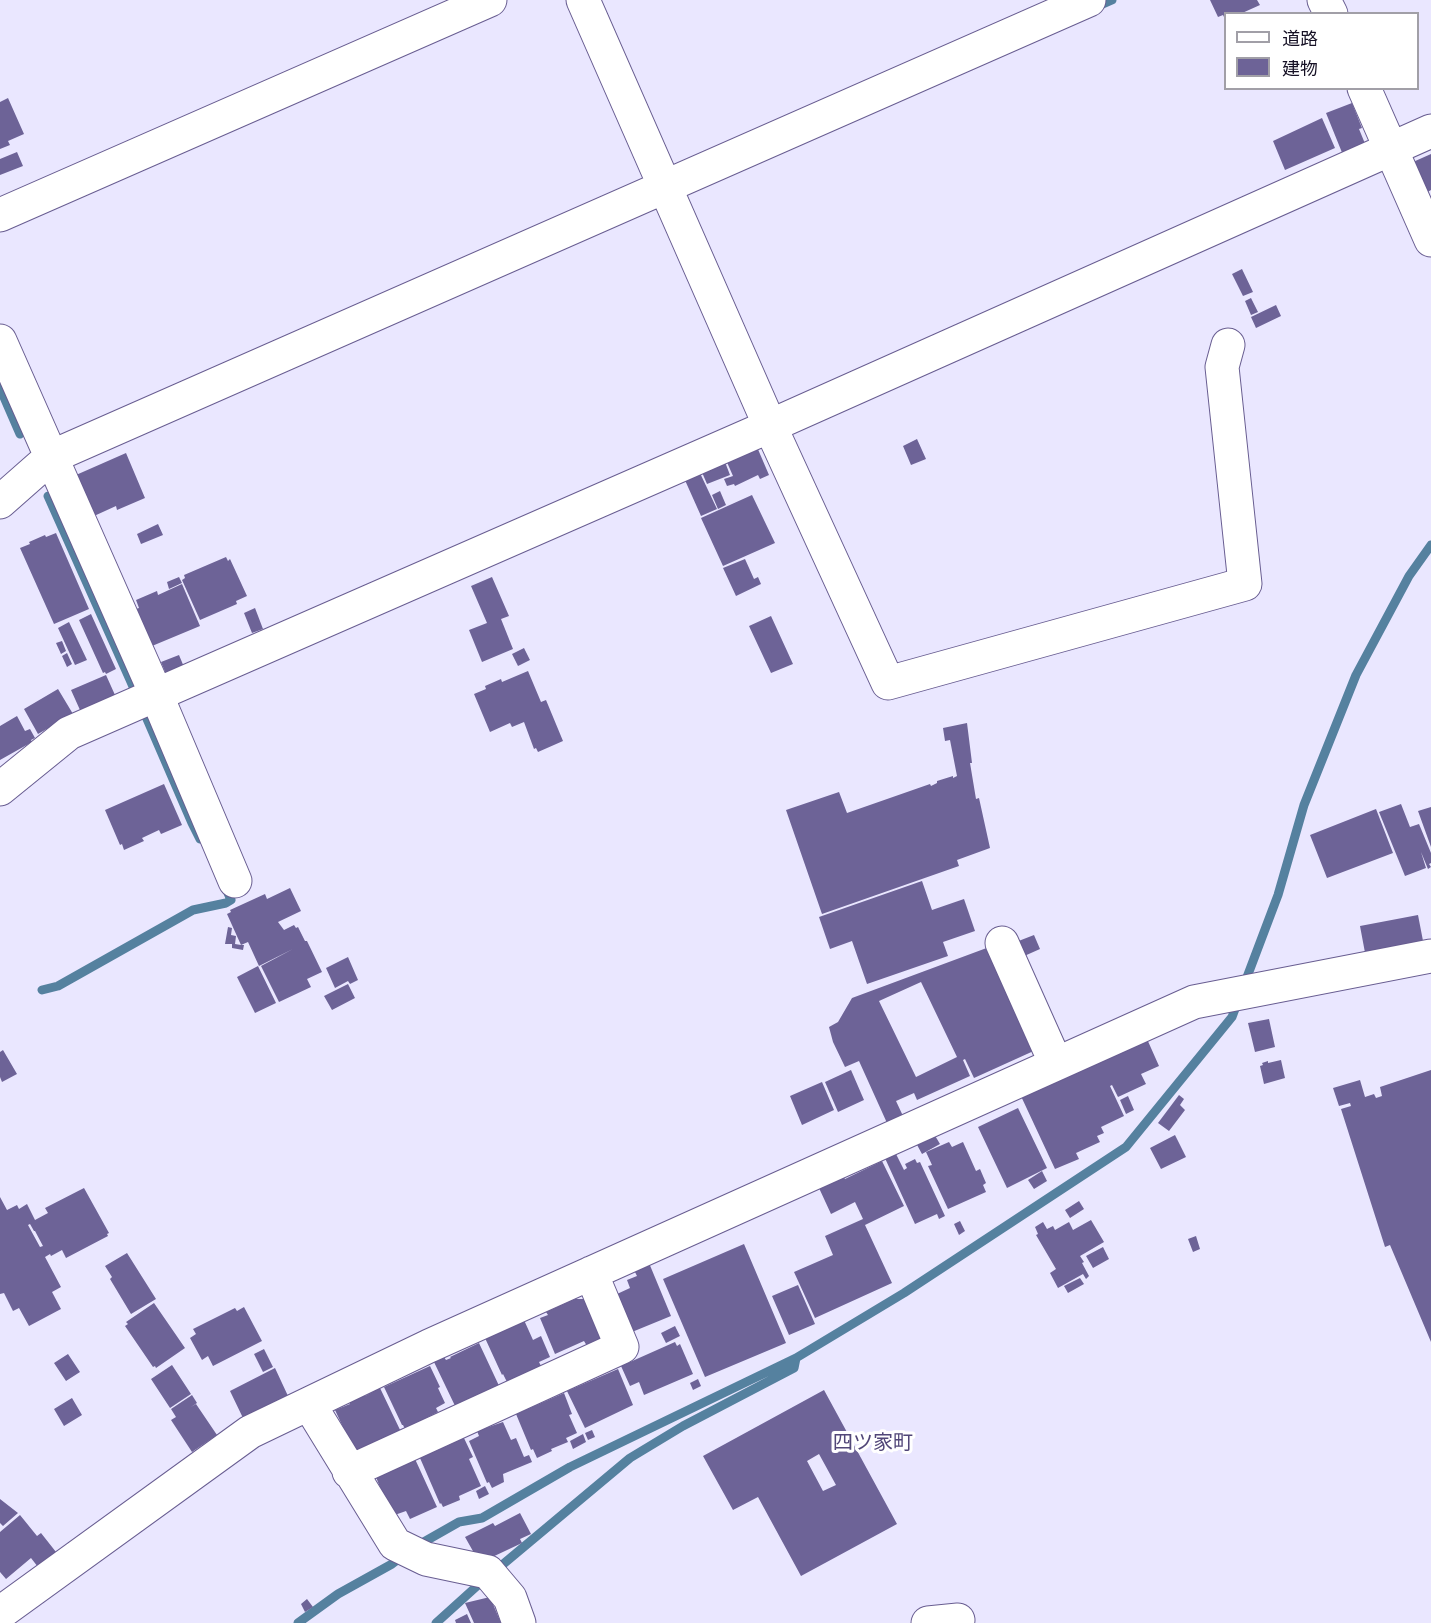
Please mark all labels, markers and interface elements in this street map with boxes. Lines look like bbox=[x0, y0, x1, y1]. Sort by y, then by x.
legend bbox=[1224, 12, 1419, 90]
text: 道路 bbox=[1282, 27, 1318, 51]
text: 建物 bbox=[1282, 57, 1318, 81]
district label: 四ツ家町 bbox=[833, 1432, 913, 1456]

